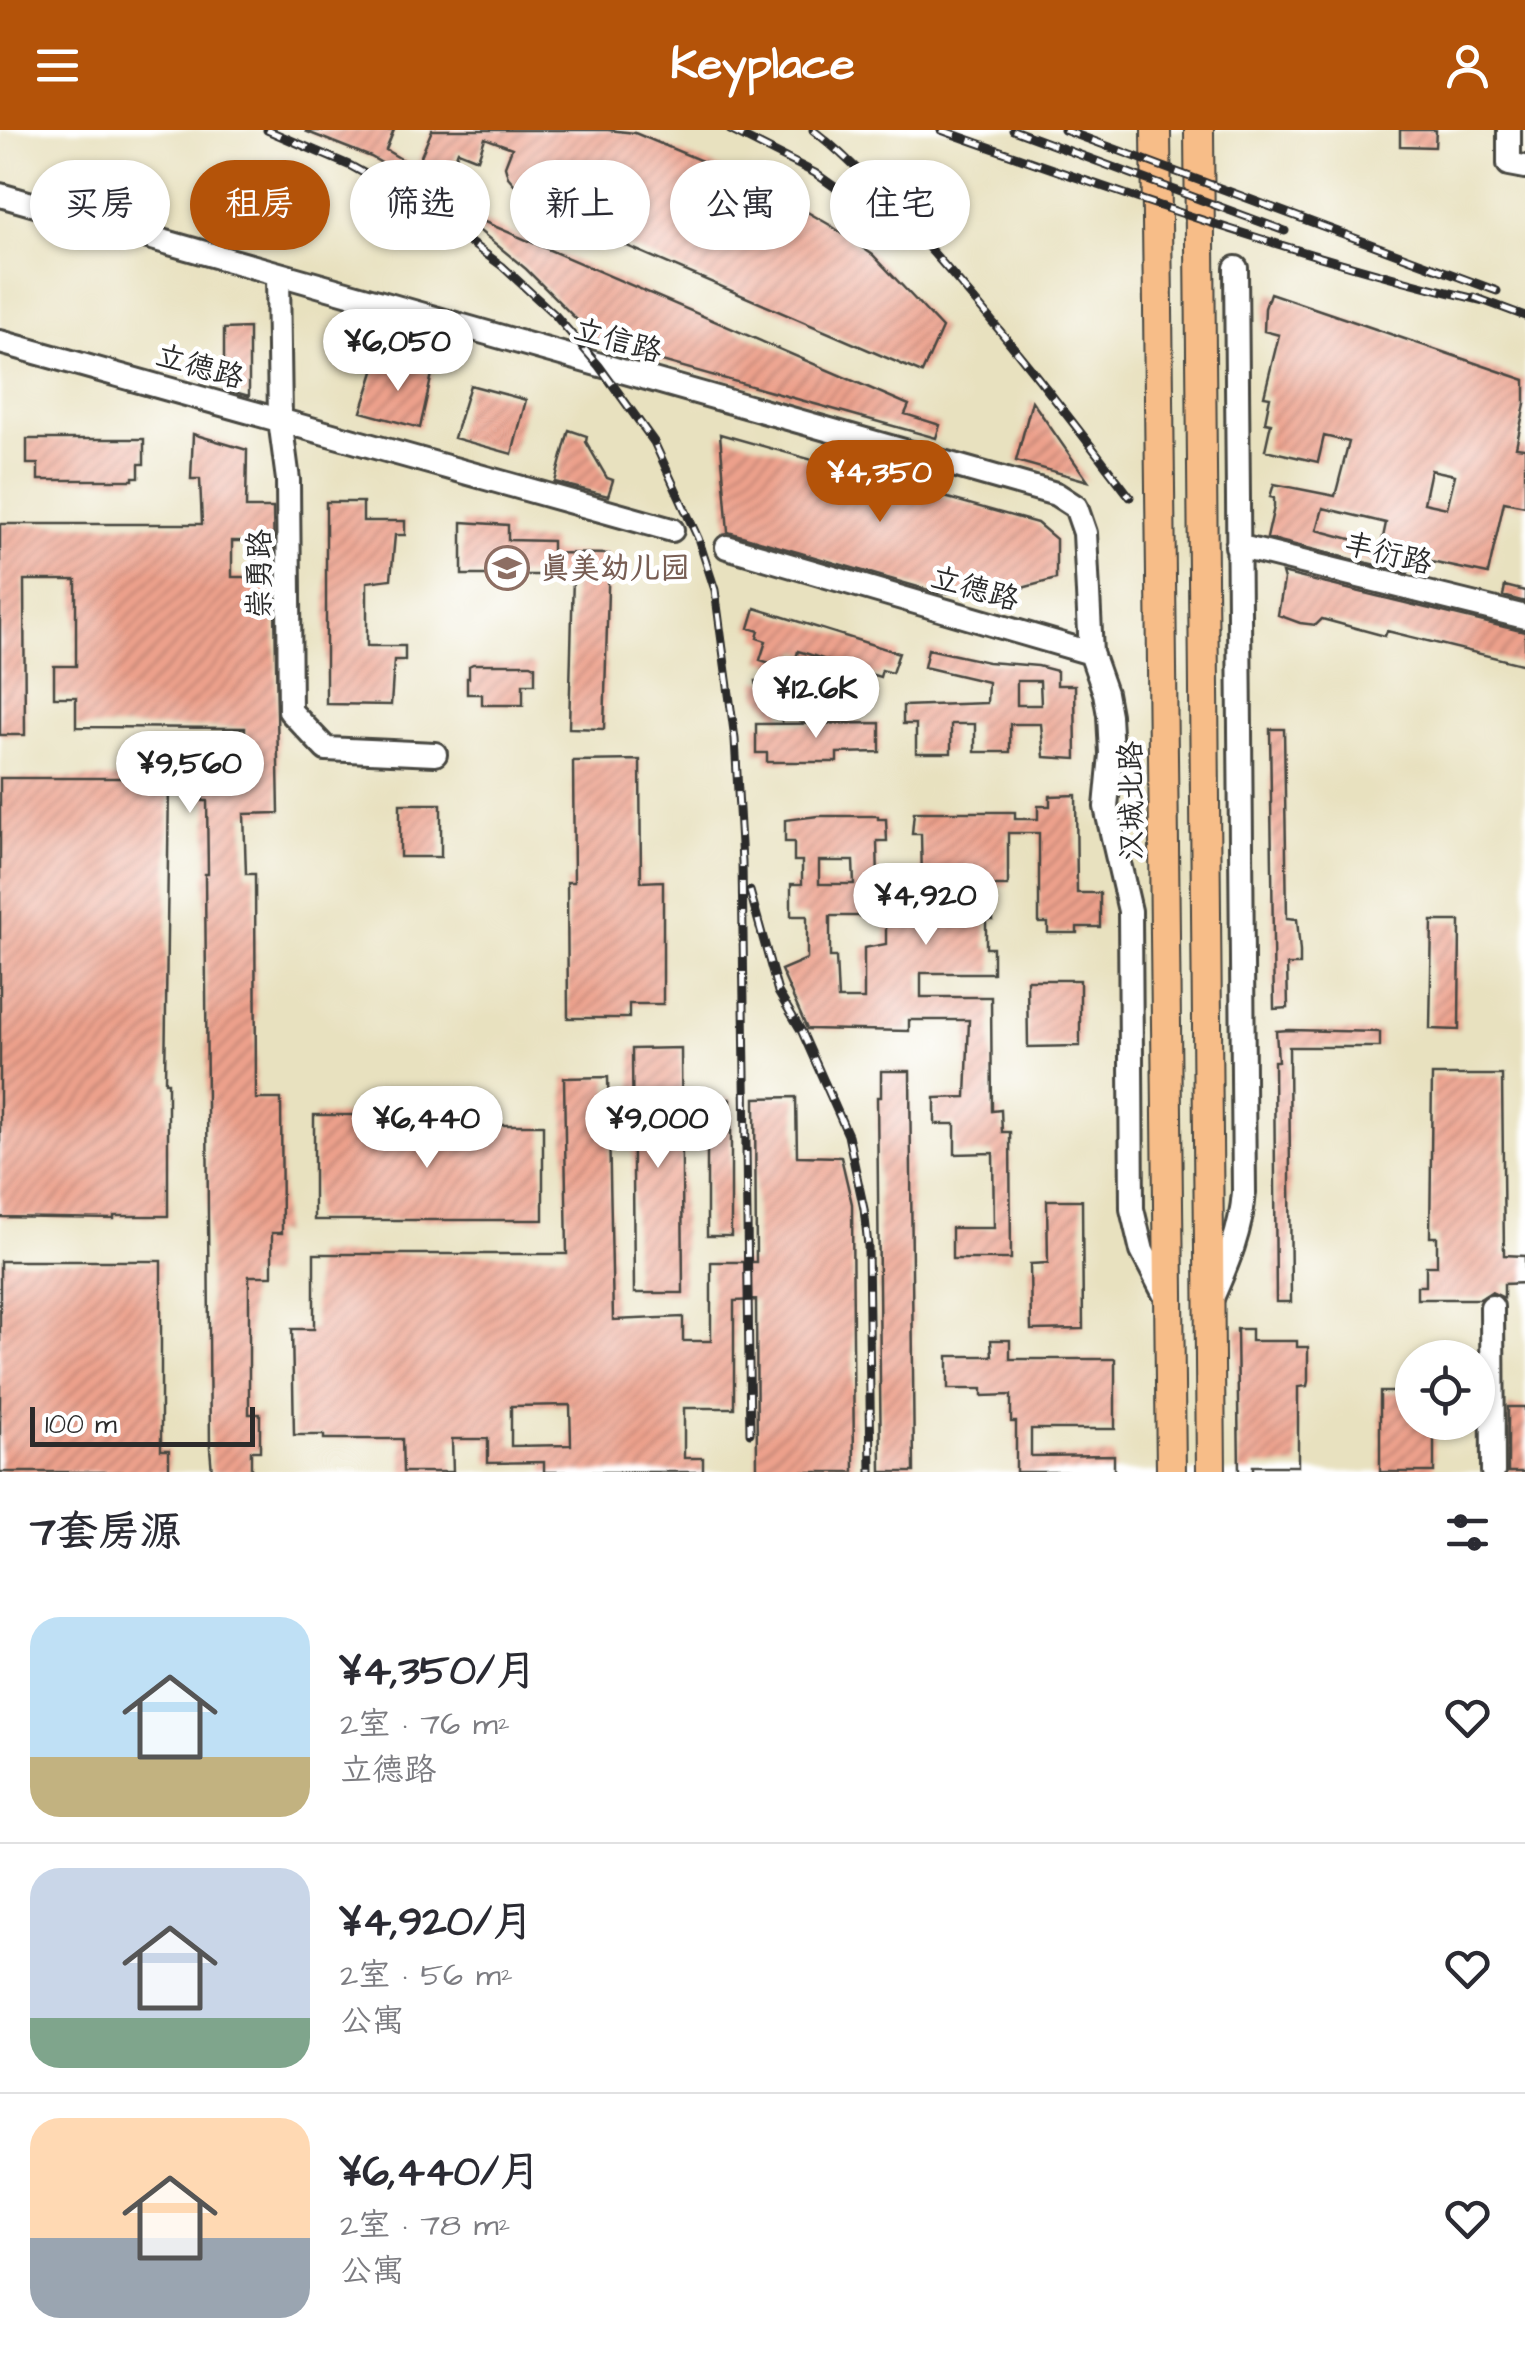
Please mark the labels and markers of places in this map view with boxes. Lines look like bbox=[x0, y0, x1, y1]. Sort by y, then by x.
pin: ¥6,050 bbox=[317, 309, 479, 394]
pin: ¥4,350 bbox=[799, 440, 961, 525]
school or university icon: 真美幼儿园 bbox=[484, 545, 530, 591]
place label: 真美幼儿园 bbox=[540, 548, 690, 590]
pin: ¥12.6K bbox=[735, 656, 897, 741]
pin: ¥9,560 bbox=[109, 731, 271, 816]
pin: ¥4,920 bbox=[845, 863, 1007, 948]
pin: ¥6,440 bbox=[346, 1086, 508, 1171]
pin: ¥9,000 bbox=[577, 1086, 739, 1171]

